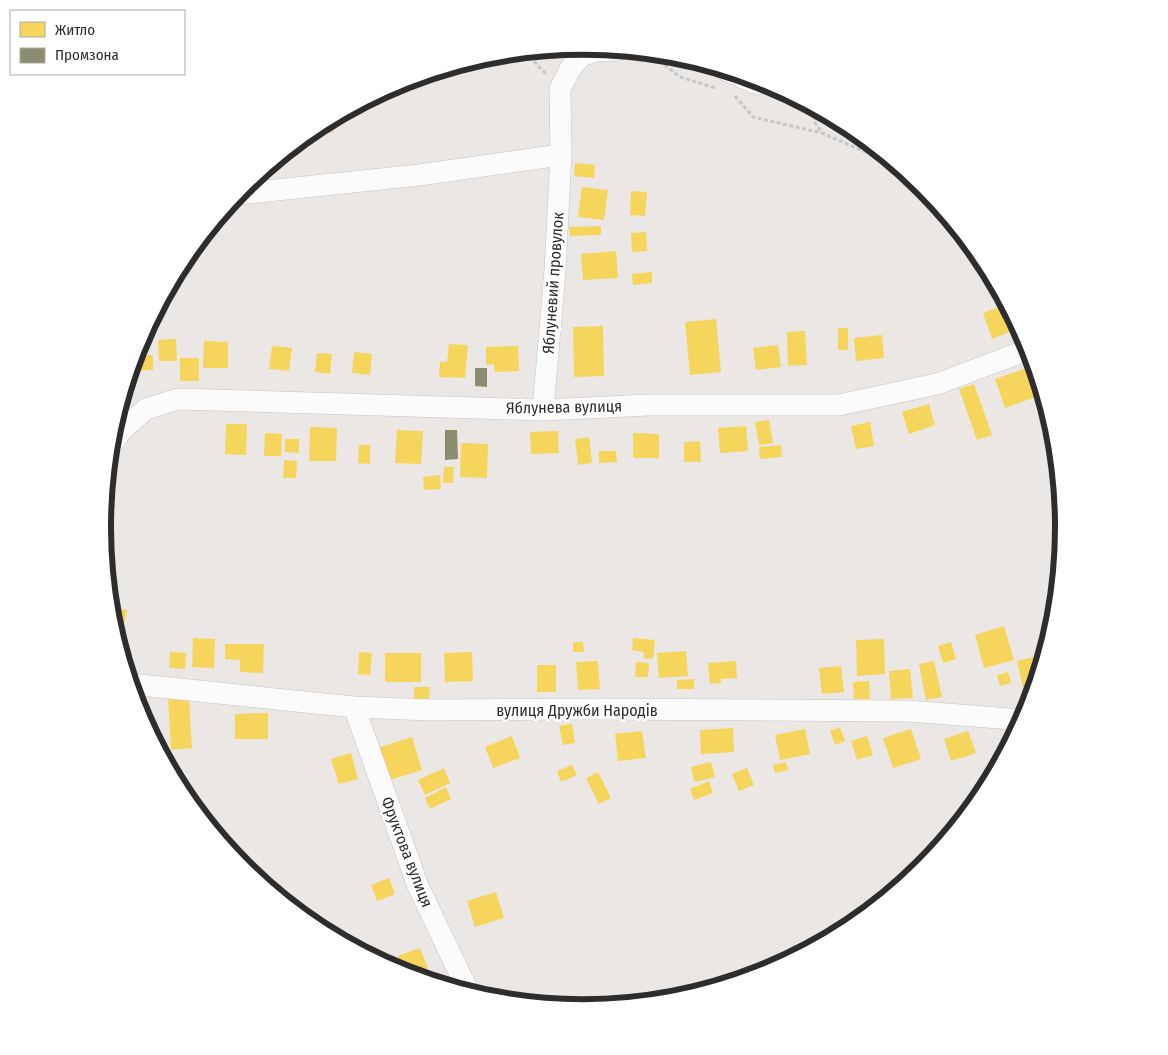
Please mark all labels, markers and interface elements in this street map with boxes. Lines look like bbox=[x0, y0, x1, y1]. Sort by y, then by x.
legend bbox=[10, 10, 185, 75]
text: Житло bbox=[55, 21, 95, 39]
text: Промзона bbox=[55, 46, 119, 64]
street label: Яблуневий провулок bbox=[539, 211, 567, 355]
street label: Яблунева вулиця bbox=[506, 396, 622, 418]
street label: вулиця Дружби Народів bbox=[496, 701, 658, 720]
street label: Фруктова вулиця bbox=[377, 794, 437, 910]

